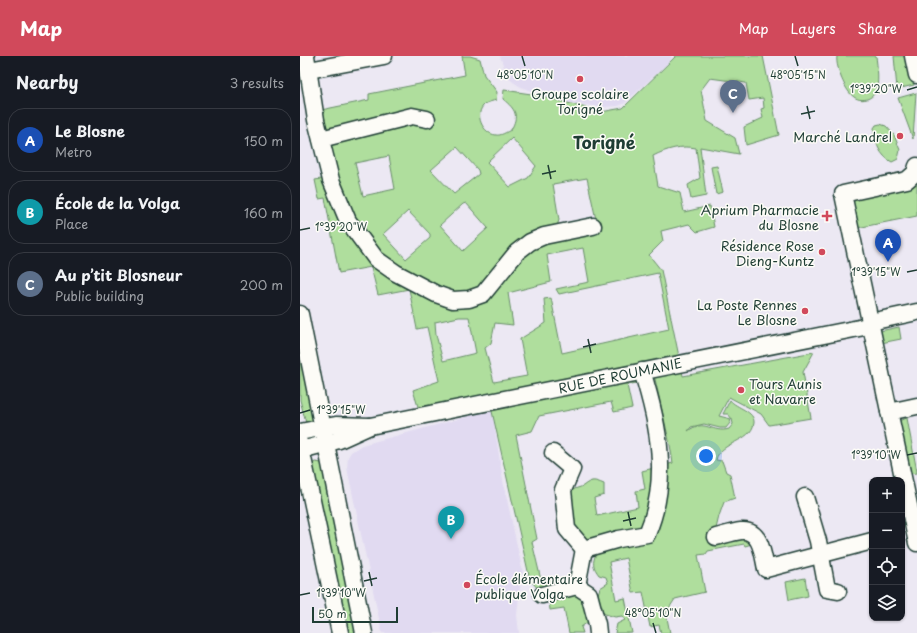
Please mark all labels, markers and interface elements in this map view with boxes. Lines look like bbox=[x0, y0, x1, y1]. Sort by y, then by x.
text: Map bbox=[20, 14, 62, 42]
text: Map bbox=[739, 18, 769, 39]
text: Layers bbox=[791, 18, 836, 39]
text: Share bbox=[858, 18, 897, 39]
text: 48°05'10"N bbox=[497, 67, 553, 82]
text: 48°05'15"N bbox=[770, 67, 826, 82]
text: Nearby bbox=[16, 69, 78, 95]
text: 3 results bbox=[230, 73, 284, 92]
marker: Groupe scolaire Torigné bbox=[575, 74, 585, 84]
pin: C bbox=[720, 80, 746, 113]
text: 1°39'20"W bbox=[850, 81, 903, 96]
place label: Groupe scolaire Torigné bbox=[531, 84, 629, 118]
text: Le Blosne bbox=[55, 119, 125, 142]
place label: Marché Landrel bbox=[793, 127, 892, 146]
district label: Torigné bbox=[573, 129, 636, 155]
text: A bbox=[25, 131, 35, 150]
text: 150 m bbox=[244, 131, 283, 150]
marker: Marché Landrel bbox=[895, 131, 905, 141]
text: Metro bbox=[55, 142, 92, 161]
text: École de la Volga bbox=[55, 191, 180, 214]
place label: Aprium Pharmacie du Blosne bbox=[701, 200, 819, 234]
text: B bbox=[26, 203, 34, 222]
text: 160 m bbox=[244, 203, 283, 222]
marker: Aprium Pharmacie du Blosne bbox=[822, 211, 832, 221]
text: Place bbox=[55, 214, 88, 233]
text: 1°39'20"W bbox=[315, 219, 368, 234]
pin: A bbox=[875, 229, 901, 262]
place label: Résidence Rose Dieng-Kuntz bbox=[721, 236, 814, 270]
marker: Résidence Rose Dieng-Kuntz bbox=[817, 247, 827, 257]
text: Au p’tit Blosneur bbox=[55, 263, 183, 286]
text: 1°39'15"W bbox=[852, 264, 901, 279]
text: C bbox=[25, 275, 35, 294]
text: 200 m bbox=[240, 275, 283, 294]
text: Public building bbox=[55, 286, 144, 305]
place label: La Poste Rennes Le Blosne bbox=[697, 295, 797, 329]
marker: La Poste Rennes Le Blosne bbox=[800, 306, 810, 316]
street label: RUE DE ROUMANIE bbox=[556, 353, 684, 397]
place label: Tours Aunis et Navarre bbox=[749, 374, 822, 408]
marker: Tours Aunis et Navarre bbox=[736, 385, 746, 395]
text: 1°39'15"W bbox=[317, 402, 366, 417]
your location bbox=[696, 446, 716, 466]
text: 1°39'10"W bbox=[851, 447, 902, 462]
map controls bbox=[869, 477, 905, 621]
button: + bbox=[869, 477, 905, 513]
pin: B bbox=[438, 506, 464, 539]
button: − bbox=[869, 513, 905, 549]
button: locate bbox=[869, 549, 905, 585]
place label: École élémentaire publique Volga bbox=[475, 569, 583, 603]
marker: École élémentaire publique Volga bbox=[462, 580, 472, 590]
text: 1°39'10"W bbox=[316, 585, 367, 600]
button: layers bbox=[869, 585, 905, 621]
scale bar bbox=[312, 605, 398, 624]
text: 50 m bbox=[318, 605, 347, 622]
text: 48°05'10"N bbox=[625, 605, 681, 620]

